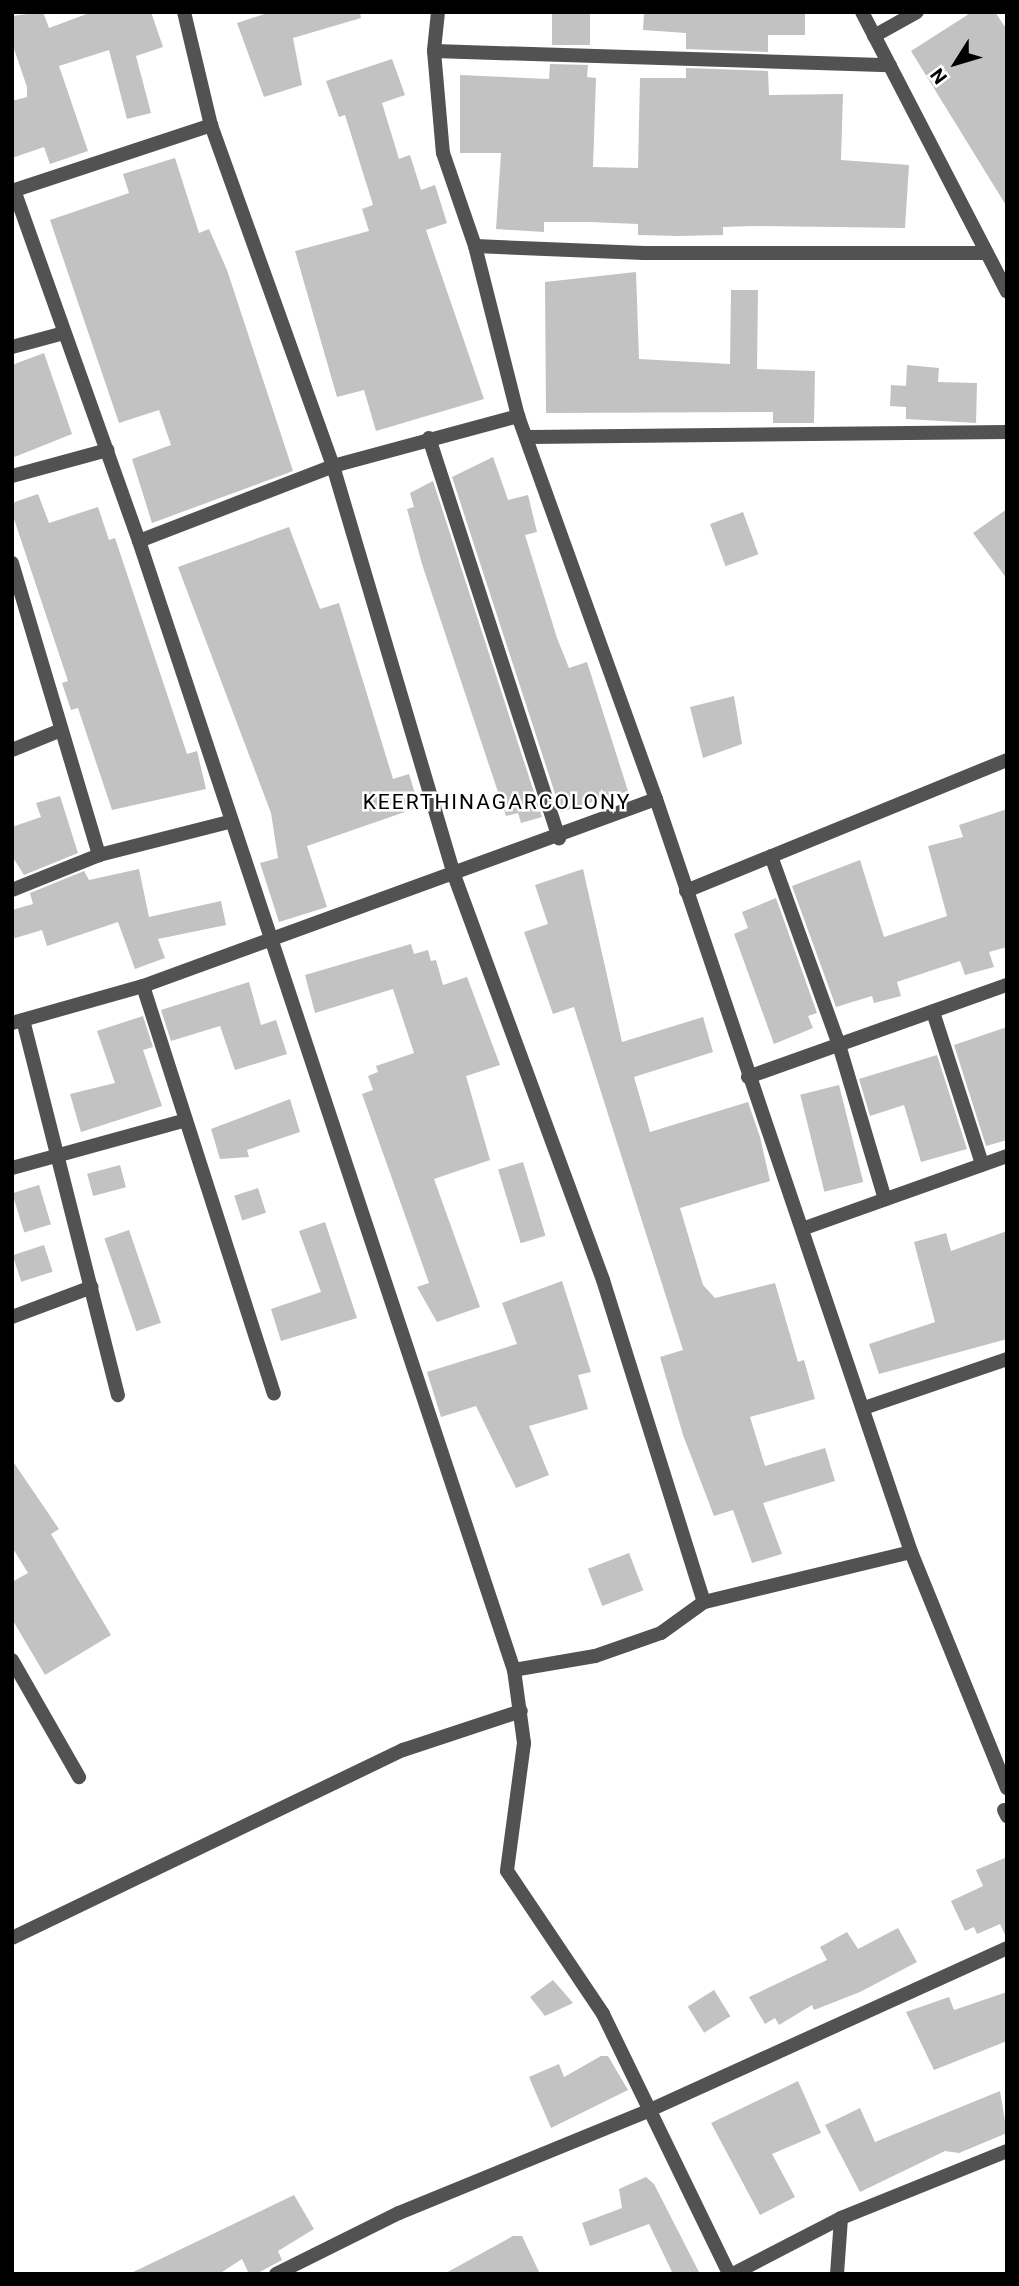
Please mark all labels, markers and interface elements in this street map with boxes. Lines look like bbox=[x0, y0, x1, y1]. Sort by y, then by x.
north arrow bbox=[921, 28, 991, 98]
text: N bbox=[926, 64, 952, 88]
district label: KEERTHINAGARCOLONY bbox=[365, 789, 629, 815]

